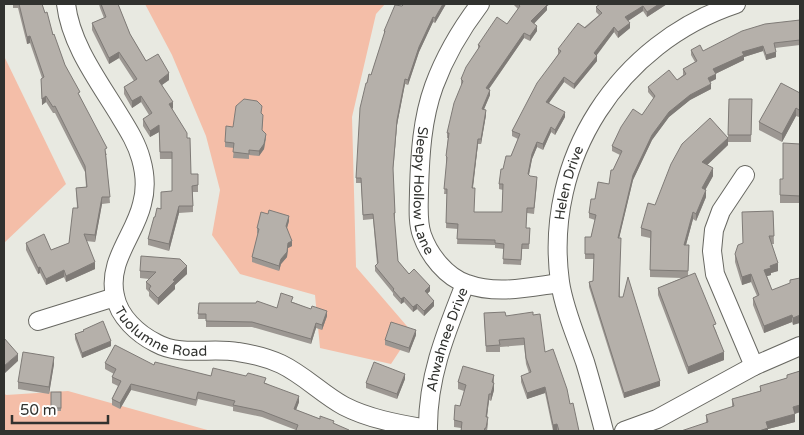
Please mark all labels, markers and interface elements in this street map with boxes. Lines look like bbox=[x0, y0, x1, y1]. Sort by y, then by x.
street label: Sleepy Hollow Lane bbox=[410, 125, 438, 258]
street label: Helen Drive bbox=[551, 143, 587, 221]
street label: Ahwahnee Drive bbox=[423, 285, 472, 393]
street label: Tuolumne Road bbox=[111, 304, 208, 360]
scale bar bbox=[12, 392, 109, 424]
text: 50 m bbox=[20, 401, 57, 419]

